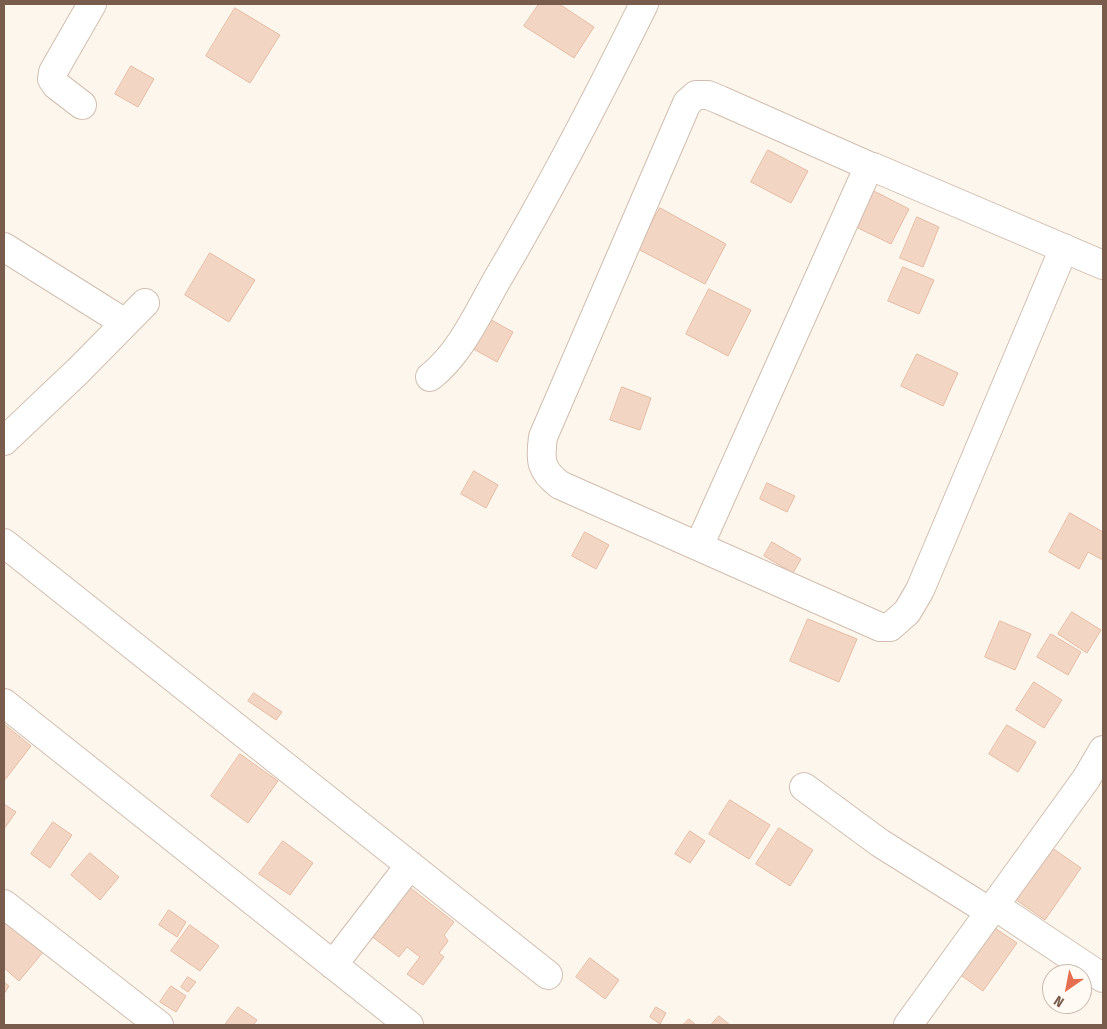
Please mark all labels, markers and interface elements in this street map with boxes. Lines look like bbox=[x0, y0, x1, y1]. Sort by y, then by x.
north arrow bbox=[1042, 964, 1092, 1014]
text: N bbox=[1051, 992, 1067, 1011]

